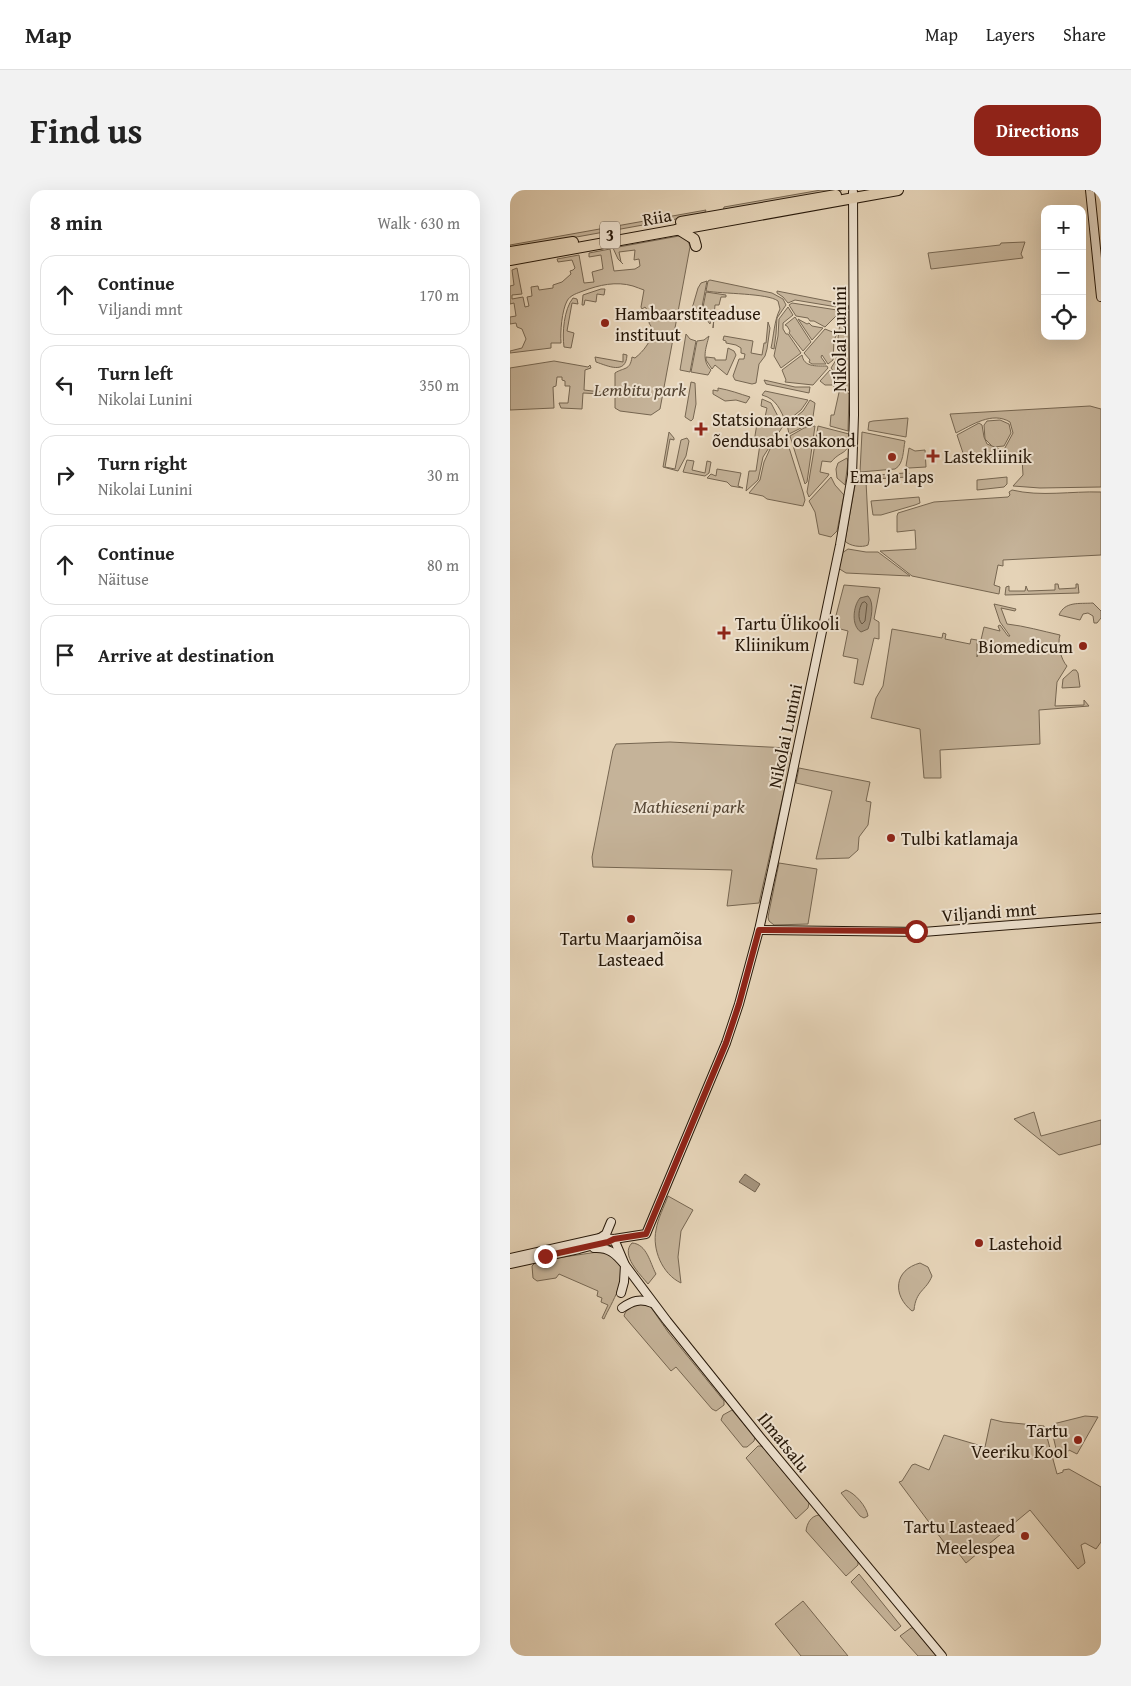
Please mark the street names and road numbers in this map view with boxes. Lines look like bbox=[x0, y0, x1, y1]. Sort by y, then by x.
street label: Riia bbox=[640, 201, 674, 233]
road number: 3 bbox=[600, 222, 620, 248]
street label: Nikolai Lunini bbox=[826, 286, 853, 392]
street label: Nikolai Lunini bbox=[761, 681, 809, 791]
street label: Viljandi mnt bbox=[941, 895, 1038, 929]
street label: Ilmatsalu bbox=[751, 1406, 817, 1478]

